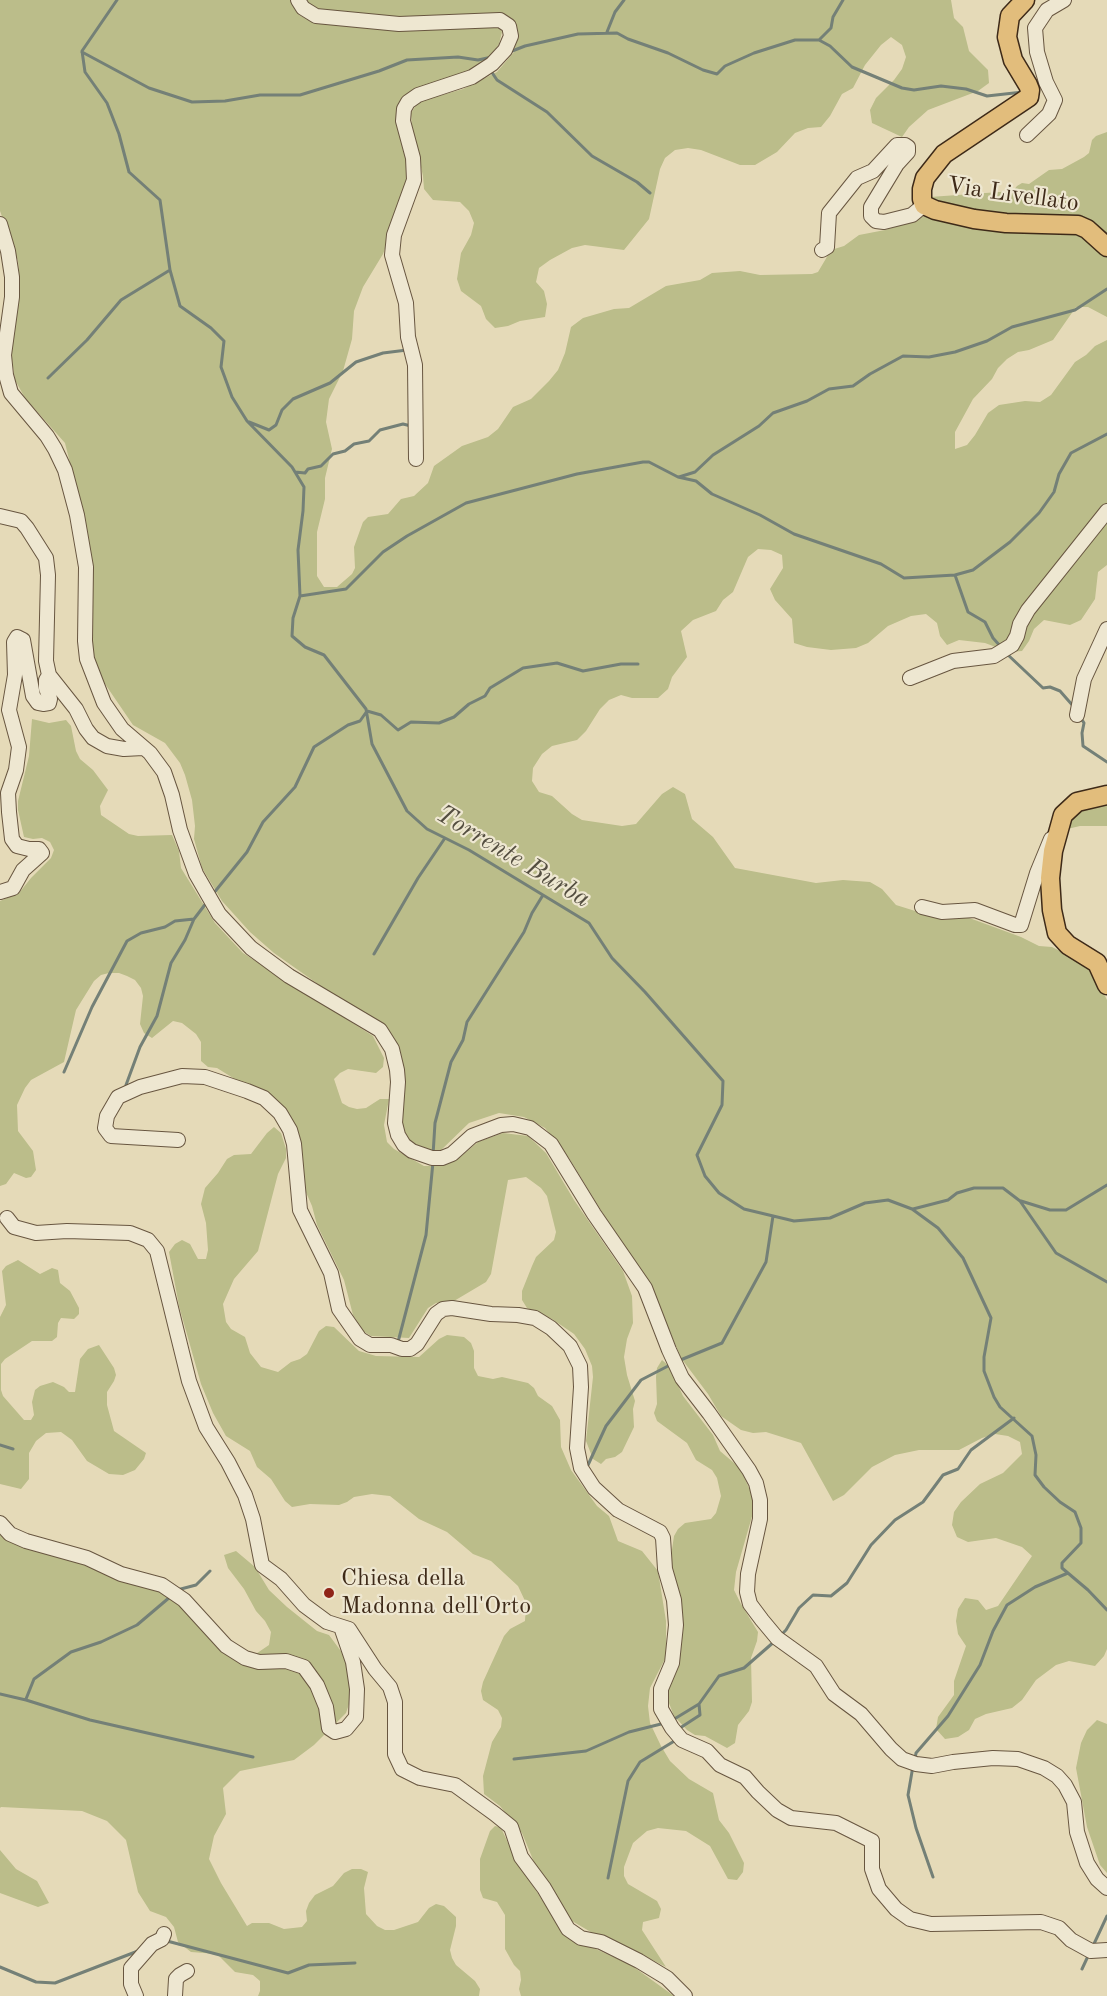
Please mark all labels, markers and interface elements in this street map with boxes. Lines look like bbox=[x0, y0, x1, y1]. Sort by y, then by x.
street label: Via Livellato bbox=[945, 171, 1081, 219]
water label: Torrente Burba bbox=[430, 799, 596, 915]
place label: Chiesa della Madonna dell'Orto bbox=[341, 1565, 531, 1621]
marker: Chiesa della Madonna dell'Orto bbox=[322, 1586, 336, 1600]

